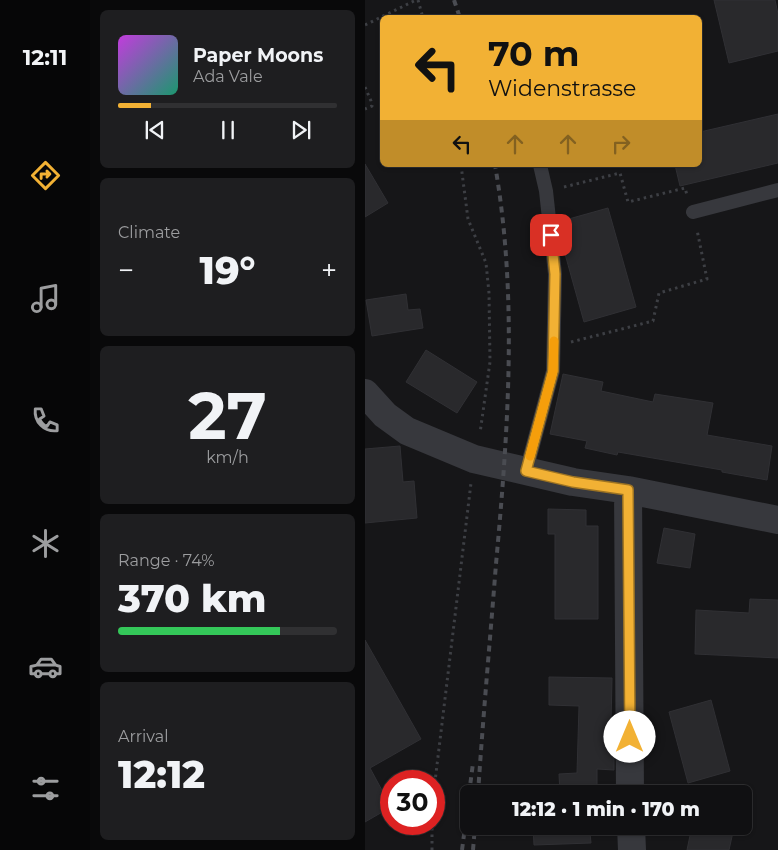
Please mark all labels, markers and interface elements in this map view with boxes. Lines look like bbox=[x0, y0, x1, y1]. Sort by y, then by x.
text: 70 m bbox=[488, 32, 579, 75]
icon: left bbox=[405, 35, 470, 100]
text: 12:11 bbox=[23, 44, 67, 71]
text: Paper Moons bbox=[193, 44, 323, 67]
text: Ada Vale bbox=[193, 67, 263, 86]
text: Widenstrasse bbox=[488, 75, 636, 102]
icon: previous bbox=[141, 116, 169, 144]
icon: pause bbox=[214, 116, 242, 144]
icon: next bbox=[287, 116, 315, 144]
icon: left bbox=[448, 130, 476, 158]
icon: ahead bbox=[501, 130, 529, 158]
icon: ahead bbox=[554, 130, 582, 158]
icon: right bbox=[607, 130, 635, 158]
icon: directions bbox=[28, 158, 63, 193]
pin bbox=[530, 214, 572, 256]
icon: arrive bbox=[537, 221, 565, 249]
text: Climate bbox=[118, 223, 180, 242]
text: 19° bbox=[200, 247, 255, 294]
text: − bbox=[118, 253, 134, 287]
text: + bbox=[321, 253, 337, 287]
icon: music bbox=[28, 281, 63, 316]
text: 27 bbox=[188, 376, 267, 455]
icon: phone bbox=[28, 403, 63, 438]
text: km/h bbox=[206, 448, 249, 467]
icon: climate bbox=[28, 526, 63, 561]
text: Range · 74% bbox=[118, 551, 215, 570]
text: 370 km bbox=[118, 575, 266, 622]
icon: car bbox=[28, 649, 63, 684]
position arrow bbox=[603, 710, 655, 762]
text: Arrival bbox=[118, 727, 168, 746]
text: 12:12 bbox=[118, 751, 205, 798]
speed limit sign: 30 bbox=[380, 770, 445, 835]
icon: filters bbox=[28, 771, 63, 806]
text: 12:12 · 1 min · 170 m bbox=[512, 798, 700, 821]

